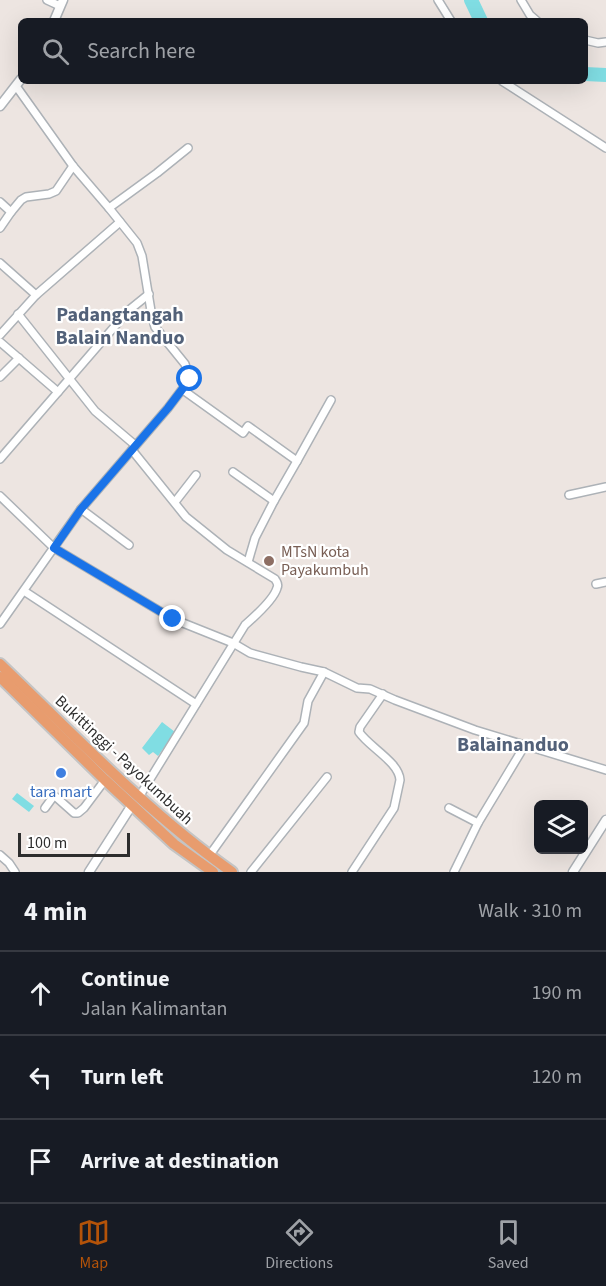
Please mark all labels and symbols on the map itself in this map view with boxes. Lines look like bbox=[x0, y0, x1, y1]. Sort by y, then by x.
district label: Padangtangah Balain Nanduo bbox=[55, 301, 185, 352]
route start bbox=[176, 365, 202, 391]
place label: MTsN kota Payakumbuh bbox=[281, 541, 369, 581]
marker: MTsN kota Payakumbuh bbox=[262, 554, 276, 568]
route end bbox=[159, 605, 185, 631]
street label: Bukittinggi - Payokumbuah bbox=[50, 690, 198, 830]
district label: Balainanduo bbox=[457, 731, 569, 759]
marker: tara mart bbox=[54, 766, 68, 780]
place label: tara mart bbox=[30, 781, 93, 803]
scale bar bbox=[18, 830, 130, 858]

